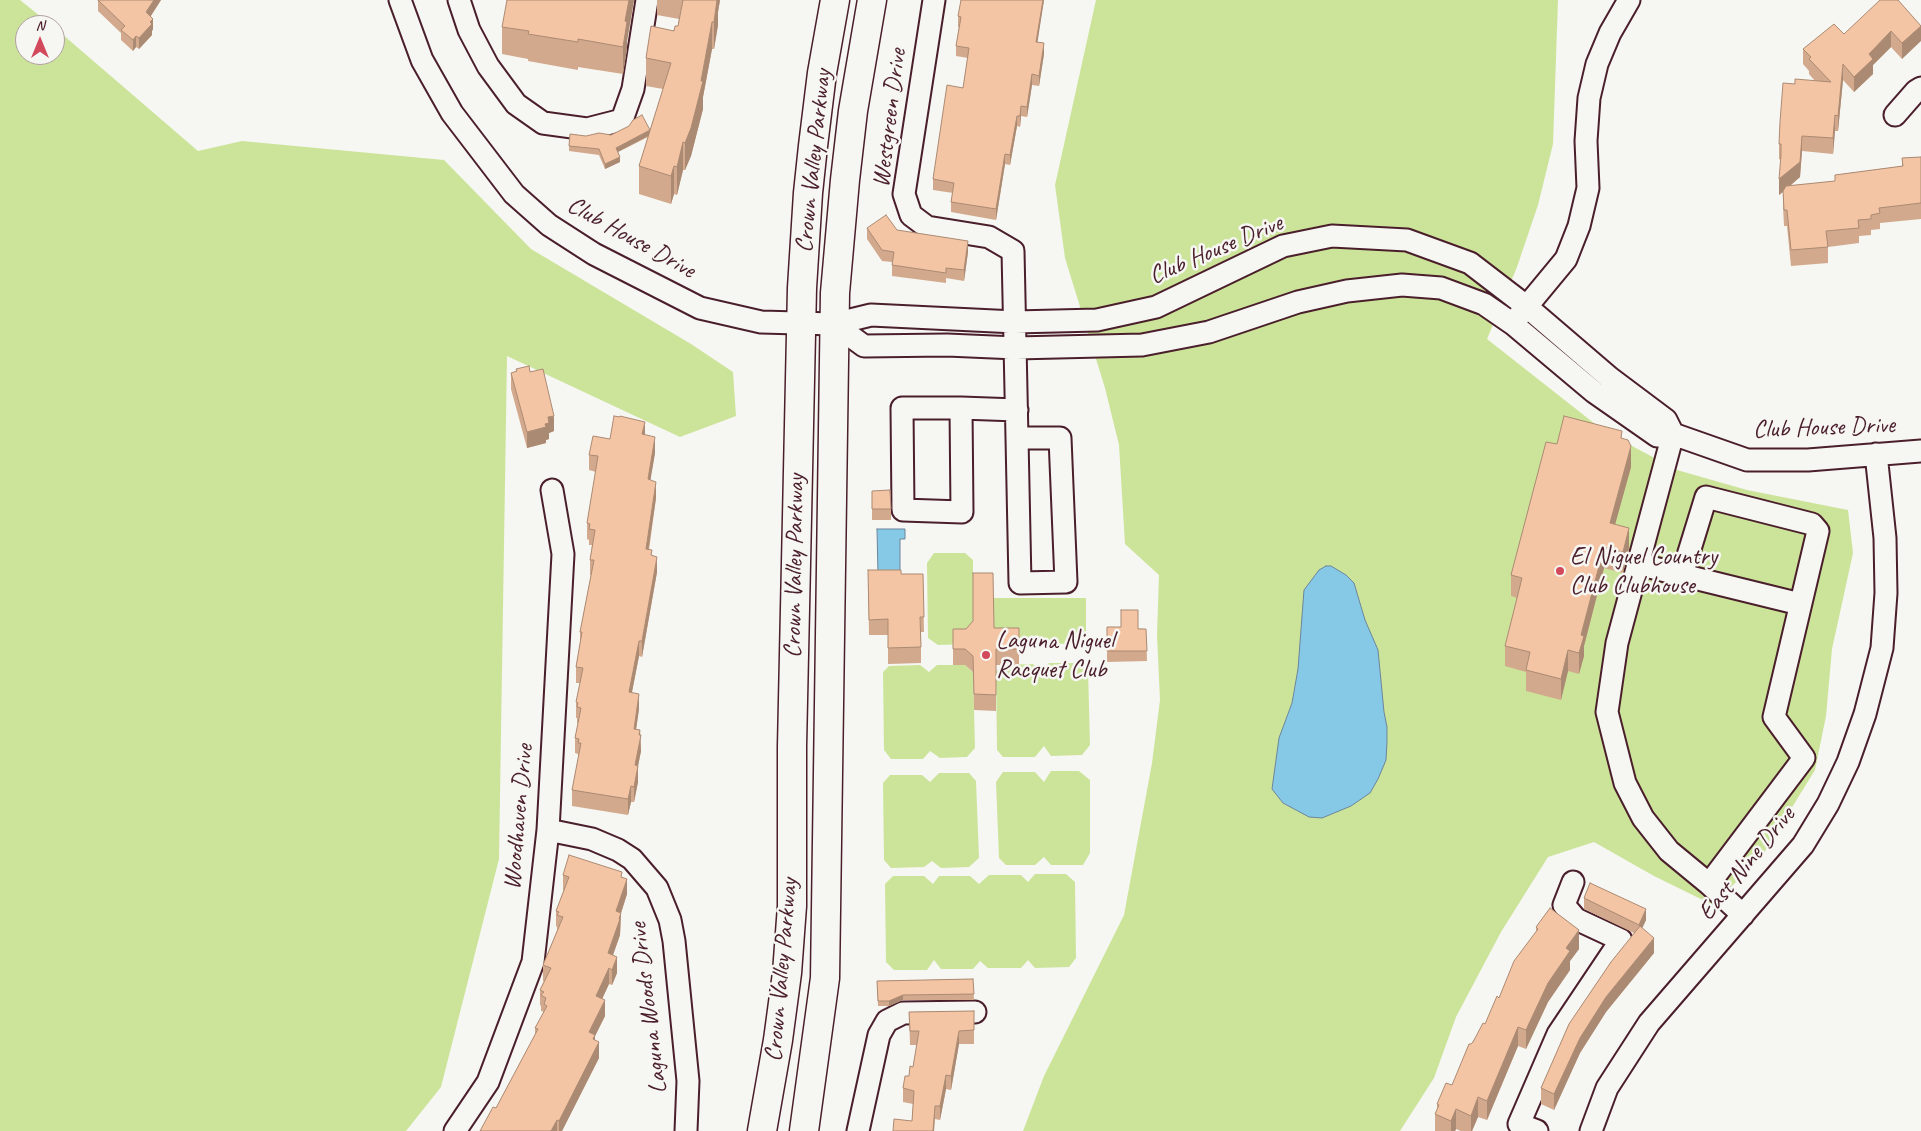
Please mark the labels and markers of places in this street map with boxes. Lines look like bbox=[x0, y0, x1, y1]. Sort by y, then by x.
place label: El Niguel Country Club Clubhouse bbox=[1570, 542, 1717, 601]
marker: El Niguel Country Club Clubhouse bbox=[1554, 565, 1566, 577]
place label: Laguna Niguel Racquet Club bbox=[996, 626, 1114, 685]
marker: Laguna Niguel Racquet Club bbox=[980, 649, 992, 661]

